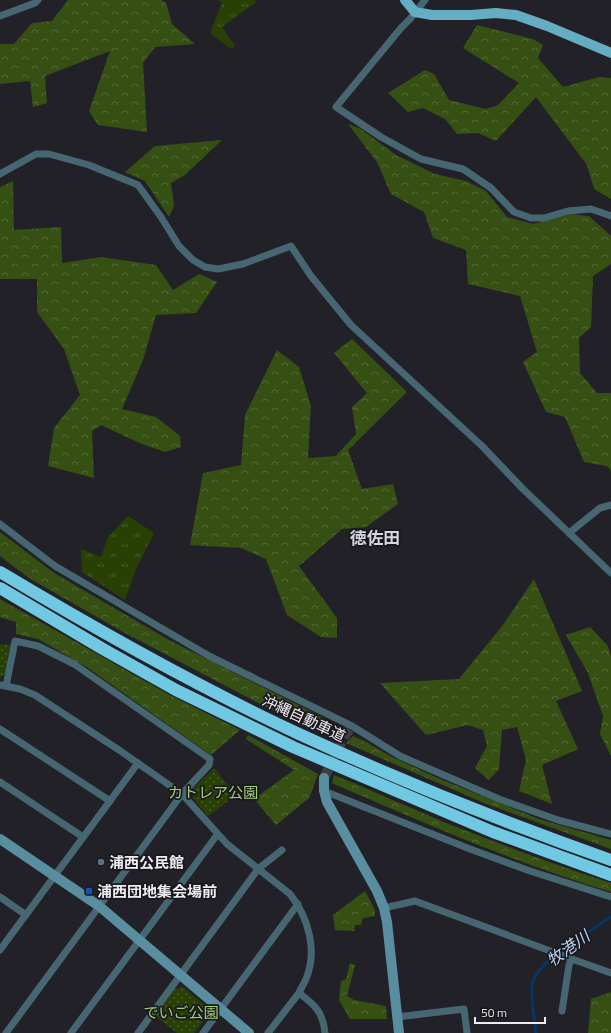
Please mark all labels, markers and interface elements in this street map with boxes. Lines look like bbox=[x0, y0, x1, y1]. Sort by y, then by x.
district label: 徳佐田 bbox=[350, 525, 401, 551]
street label: 沖縄自動車道 bbox=[258, 689, 350, 747]
park label: カトレア公園 bbox=[168, 781, 258, 804]
place label: 浦西公民館 bbox=[109, 851, 184, 874]
marker: 浦西公民館 bbox=[96, 857, 106, 867]
place label: 浦西団地集会場前 bbox=[97, 880, 217, 903]
marker: 浦西団地集会場前 bbox=[84, 886, 94, 896]
water label: 牧港川 bbox=[542, 923, 596, 972]
scale bar bbox=[475, 999, 545, 1025]
park label: でいご公園 bbox=[143, 1001, 219, 1024]
text: 50 m bbox=[481, 1003, 507, 1022]

